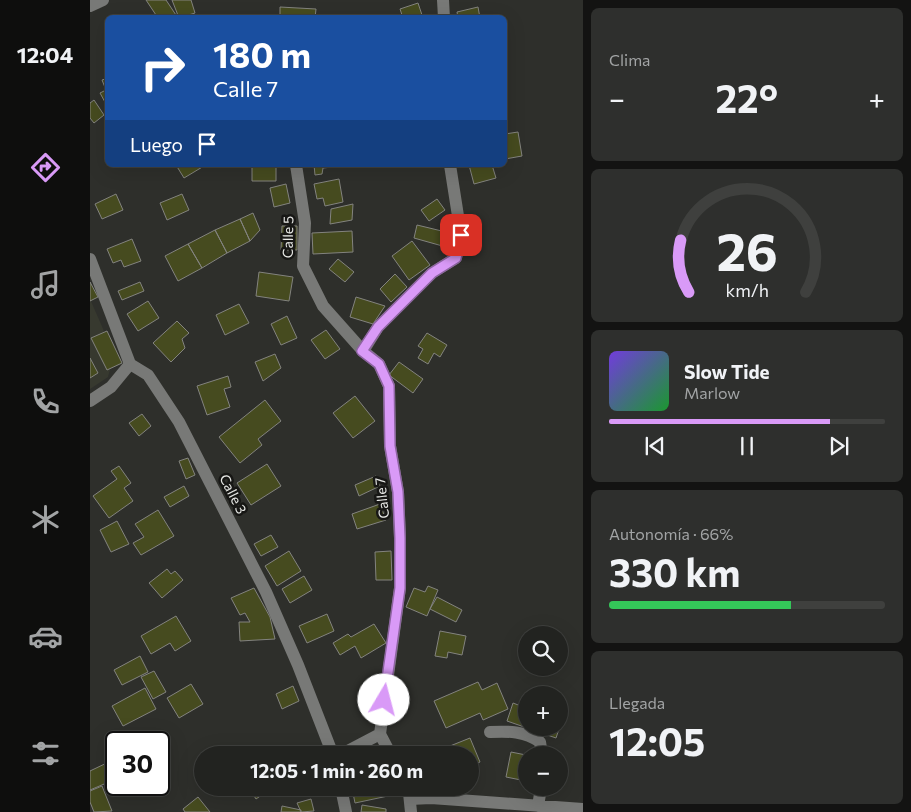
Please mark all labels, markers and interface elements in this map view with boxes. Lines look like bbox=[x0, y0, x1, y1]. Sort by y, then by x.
text: 180 m bbox=[213, 32, 311, 75]
icon: right bbox=[130, 35, 195, 100]
text: 12:04 bbox=[17, 41, 73, 68]
text: Clima bbox=[609, 50, 650, 69]
text: 22° bbox=[715, 74, 778, 121]
text: Calle 7 bbox=[213, 75, 278, 102]
text: − bbox=[609, 81, 625, 115]
text: + bbox=[869, 81, 885, 115]
icon: arrive bbox=[193, 130, 221, 158]
text: Luego bbox=[130, 133, 183, 156]
icon: directions bbox=[28, 150, 63, 185]
pin bbox=[440, 214, 482, 256]
street label: Calle 5 bbox=[279, 216, 296, 258]
text: 26 bbox=[716, 218, 778, 282]
icon: arrive bbox=[447, 221, 475, 249]
icon: music bbox=[28, 267, 63, 302]
text: km/h bbox=[725, 279, 769, 301]
text: Slow Tide bbox=[684, 360, 770, 383]
text: Marlow bbox=[684, 383, 740, 402]
icon: phone bbox=[28, 384, 63, 419]
icon: previous bbox=[641, 432, 669, 460]
icon: pause bbox=[733, 432, 761, 460]
icon: next bbox=[825, 432, 853, 460]
street label: Calle 3 bbox=[216, 471, 251, 516]
street label: Calle 7 bbox=[371, 477, 392, 520]
icon: climate bbox=[28, 502, 63, 537]
text: Autonomía · 66% bbox=[609, 524, 733, 543]
text: 330 km bbox=[609, 548, 741, 595]
icon: car bbox=[28, 619, 63, 654]
map controls bbox=[518, 626, 568, 796]
button: search bbox=[518, 626, 568, 676]
position arrow bbox=[357, 673, 409, 725]
button: + bbox=[518, 686, 568, 736]
text: Llegada bbox=[609, 693, 665, 712]
text: 12:05 bbox=[609, 717, 705, 764]
speed limit sign: 30 bbox=[105, 731, 170, 796]
icon: filters bbox=[28, 736, 63, 771]
button: − bbox=[518, 746, 568, 796]
text: 12:05 · 1 min · 260 m bbox=[250, 759, 423, 782]

